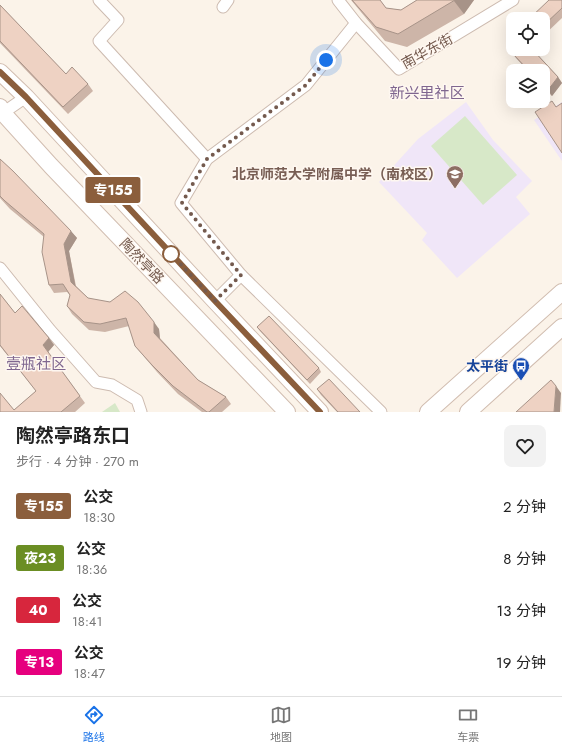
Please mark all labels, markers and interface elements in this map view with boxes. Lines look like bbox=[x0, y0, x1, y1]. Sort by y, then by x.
map controls bbox=[506, 12, 550, 108]
button: locate bbox=[506, 12, 550, 56]
street label: 南华东街 bbox=[398, 29, 456, 73]
your location bbox=[316, 50, 336, 70]
button: layers bbox=[506, 64, 550, 108]
district label: 新兴里社区 bbox=[389, 82, 465, 104]
place label: 北京师范大学附属中学（南校区） bbox=[232, 164, 442, 184]
school or university icon: 北京师范大学附属中学（南校区） bbox=[445, 164, 465, 189]
line badge: 专155 bbox=[85, 177, 141, 203]
text: 专155 bbox=[93, 180, 133, 200]
street label: 陶然亭路 bbox=[115, 234, 169, 288]
unlabelled marker bbox=[162, 245, 180, 263]
district label: 壹瓶社区 bbox=[6, 353, 66, 375]
place label: 太平街 bbox=[466, 356, 508, 376]
bus stop icon: 太平街 bbox=[511, 356, 531, 381]
text: 陶然亭路东口 bbox=[16, 422, 130, 449]
button: heart bbox=[504, 425, 546, 467]
text: 步行 · 4 分钟 · 270 m bbox=[16, 452, 139, 471]
text: 公交 bbox=[83, 486, 113, 508]
text: 专155 bbox=[24, 496, 63, 516]
text: 2 分钟 bbox=[503, 496, 546, 518]
text: 18:30 bbox=[83, 508, 115, 527]
text: 公交 bbox=[76, 538, 106, 560]
text: 夜23 bbox=[24, 548, 56, 568]
text: 8 分钟 bbox=[503, 548, 546, 570]
text: 18:36 bbox=[76, 560, 107, 579]
text: 公交 bbox=[72, 590, 102, 612]
text: 40 bbox=[28, 600, 48, 620]
text: 13 分钟 bbox=[497, 600, 546, 622]
text: 18:41 bbox=[72, 612, 102, 631]
text: 公交 bbox=[74, 642, 104, 664]
text: 专13 bbox=[24, 652, 54, 672]
text: 19 分钟 bbox=[496, 652, 546, 674]
text: 18:47 bbox=[74, 664, 105, 683]
tab: 路线 bbox=[83, 704, 105, 745]
tab: 地图 bbox=[270, 704, 292, 745]
tab: 车票 bbox=[457, 704, 479, 745]

